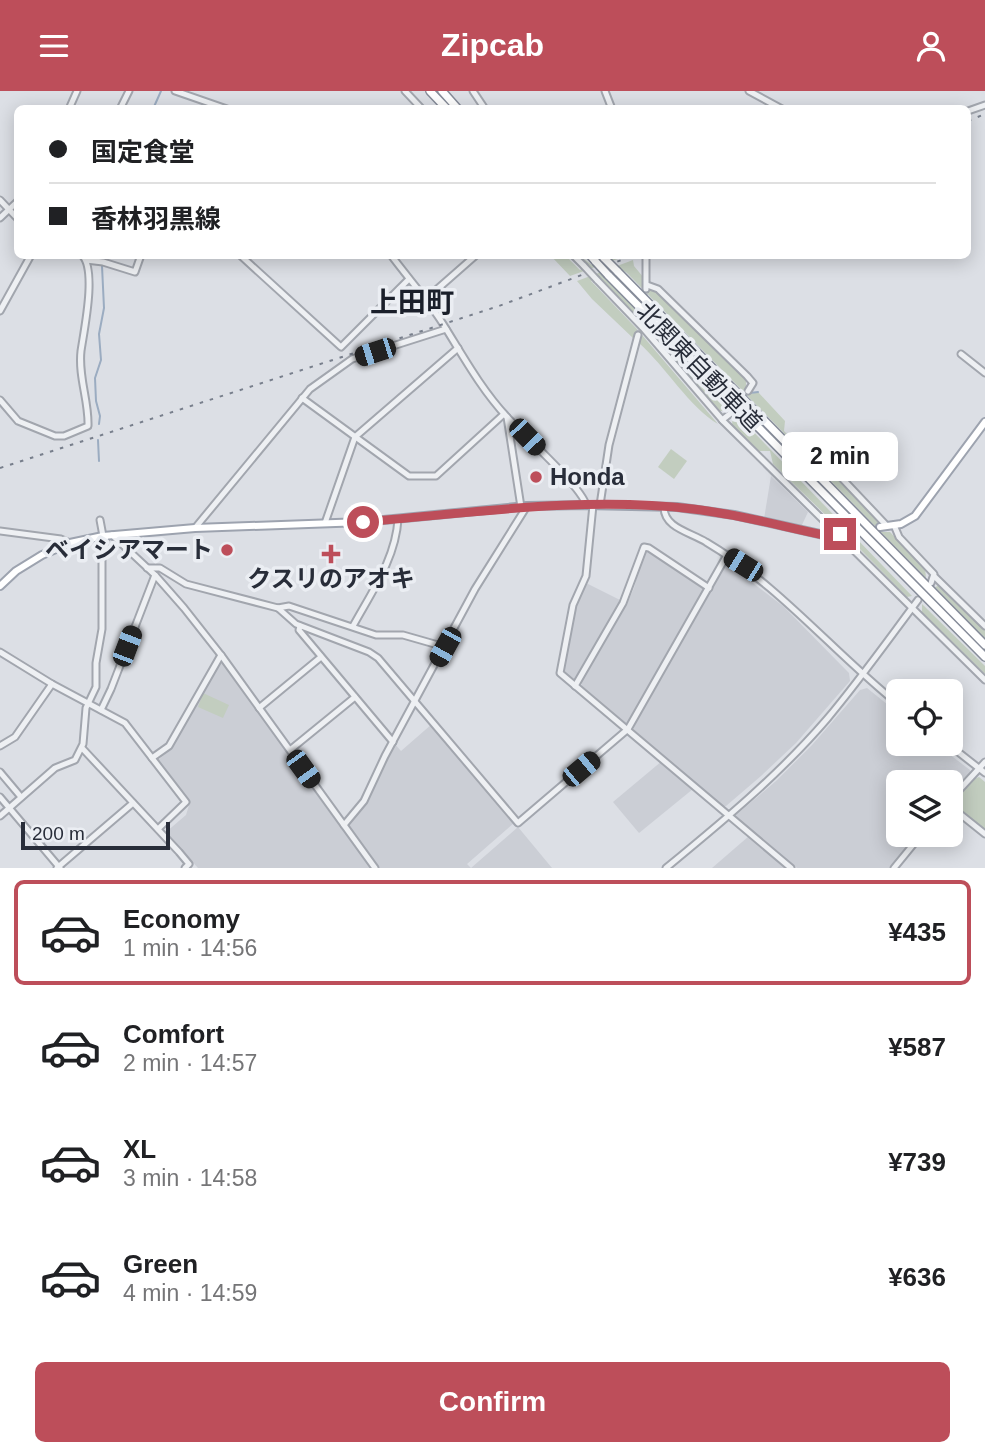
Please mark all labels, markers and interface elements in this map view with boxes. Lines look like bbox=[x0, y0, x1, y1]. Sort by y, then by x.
icon: menu bbox=[35, 27, 73, 65]
text: Zipcab bbox=[441, 27, 544, 63]
icon: person bbox=[912, 27, 950, 65]
text: 国定食堂 bbox=[91, 137, 195, 167]
text: 香林羽黒線 bbox=[91, 204, 221, 234]
district label: 上田町 bbox=[370, 287, 454, 318]
street label: 北関東自動車道 bbox=[631, 297, 767, 436]
car bbox=[352, 336, 399, 368]
car bbox=[505, 415, 550, 459]
callout: 2 min bbox=[782, 433, 898, 481]
text: 2 min bbox=[810, 443, 870, 469]
place label: Honda bbox=[550, 463, 625, 490]
marker: Honda bbox=[528, 469, 544, 485]
route start bbox=[347, 506, 379, 538]
route end bbox=[824, 518, 856, 550]
place label: ベイシアマート bbox=[45, 536, 213, 563]
marker: ベイシアマート bbox=[219, 542, 235, 558]
car bbox=[720, 545, 767, 585]
marker: クスリのアオキ bbox=[323, 546, 339, 562]
place label: クスリのアオキ bbox=[247, 565, 415, 592]
car bbox=[110, 623, 145, 669]
car bbox=[426, 624, 465, 670]
map controls bbox=[886, 679, 963, 847]
button: locate bbox=[886, 679, 963, 756]
car bbox=[283, 746, 324, 792]
car bbox=[559, 747, 604, 791]
button: layers bbox=[886, 770, 963, 847]
scale bar bbox=[21, 819, 170, 851]
text: 200 m bbox=[32, 823, 85, 844]
icon: car bbox=[39, 901, 102, 964]
text: Economy bbox=[123, 904, 240, 934]
text: ¥435 bbox=[888, 917, 946, 947]
text: 1 min · 14:56 bbox=[123, 935, 257, 961]
icon: car bbox=[39, 1016, 102, 1079]
text: Comfort bbox=[123, 1019, 224, 1049]
text: ¥587 bbox=[888, 1032, 946, 1062]
text: 2 min · 14:57 bbox=[123, 1050, 257, 1076]
icon: car bbox=[39, 1131, 102, 1194]
text: XL bbox=[123, 1134, 156, 1164]
text: ¥739 bbox=[888, 1147, 946, 1177]
text: 3 min · 14:58 bbox=[123, 1165, 257, 1191]
icon: car bbox=[39, 1246, 102, 1309]
text: Green bbox=[123, 1249, 198, 1279]
text: ¥636 bbox=[888, 1262, 946, 1292]
text: 4 min · 14:59 bbox=[123, 1280, 257, 1306]
button: Confirm bbox=[35, 1362, 950, 1442]

